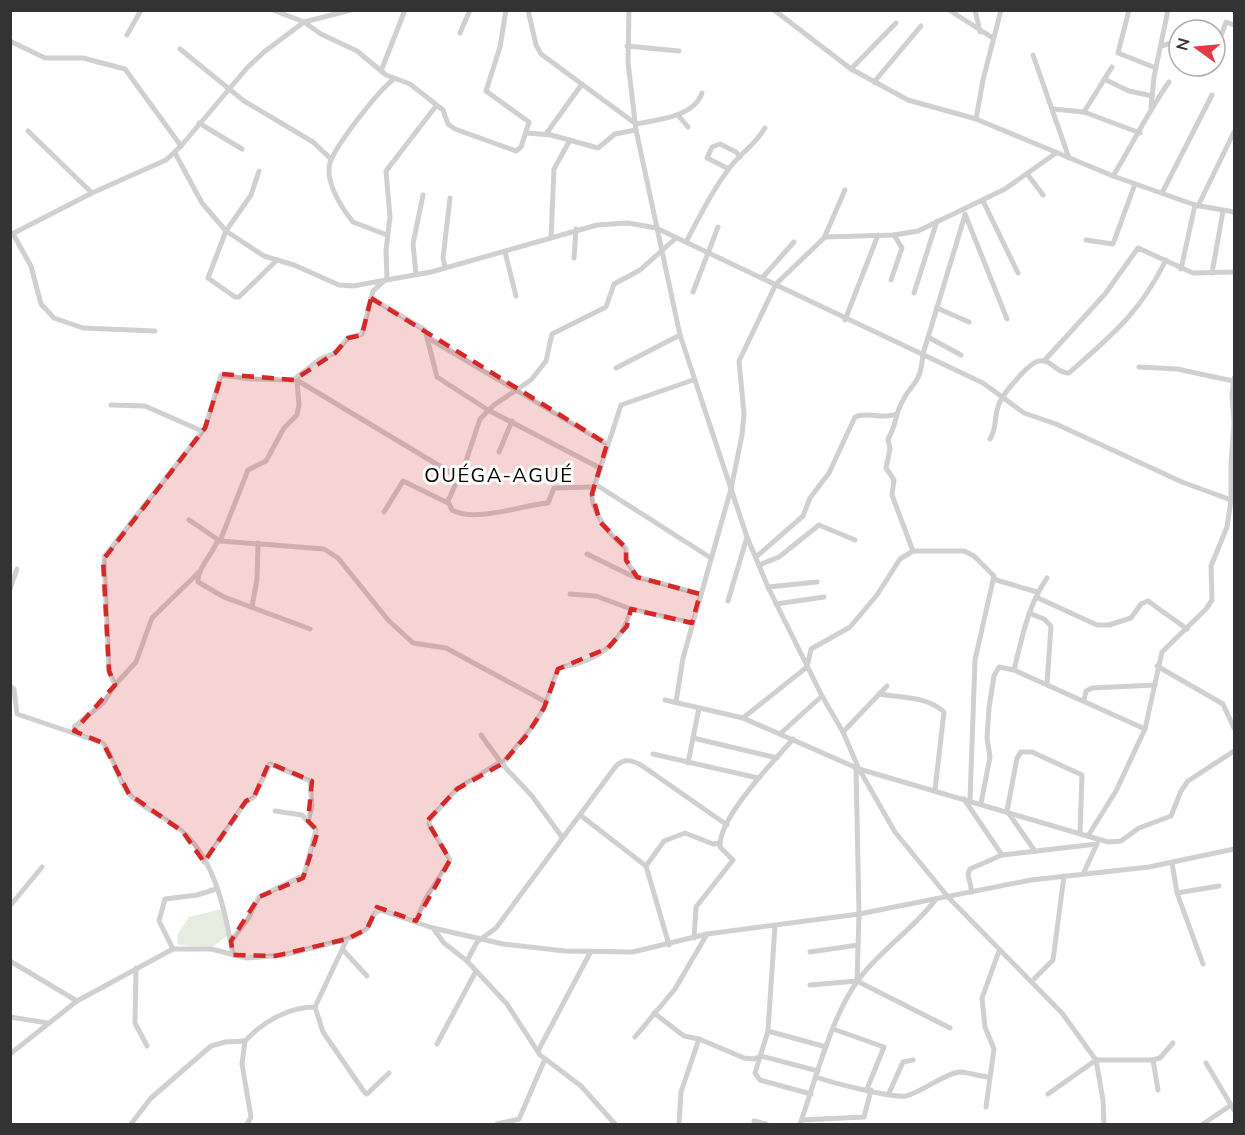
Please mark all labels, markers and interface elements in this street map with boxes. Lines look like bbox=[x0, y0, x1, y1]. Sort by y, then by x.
north arrow bbox=[1167, 18, 1227, 78]
text: N bbox=[1171, 36, 1194, 53]
district label: OUÉGA-AGUÉ bbox=[424, 462, 574, 487]

